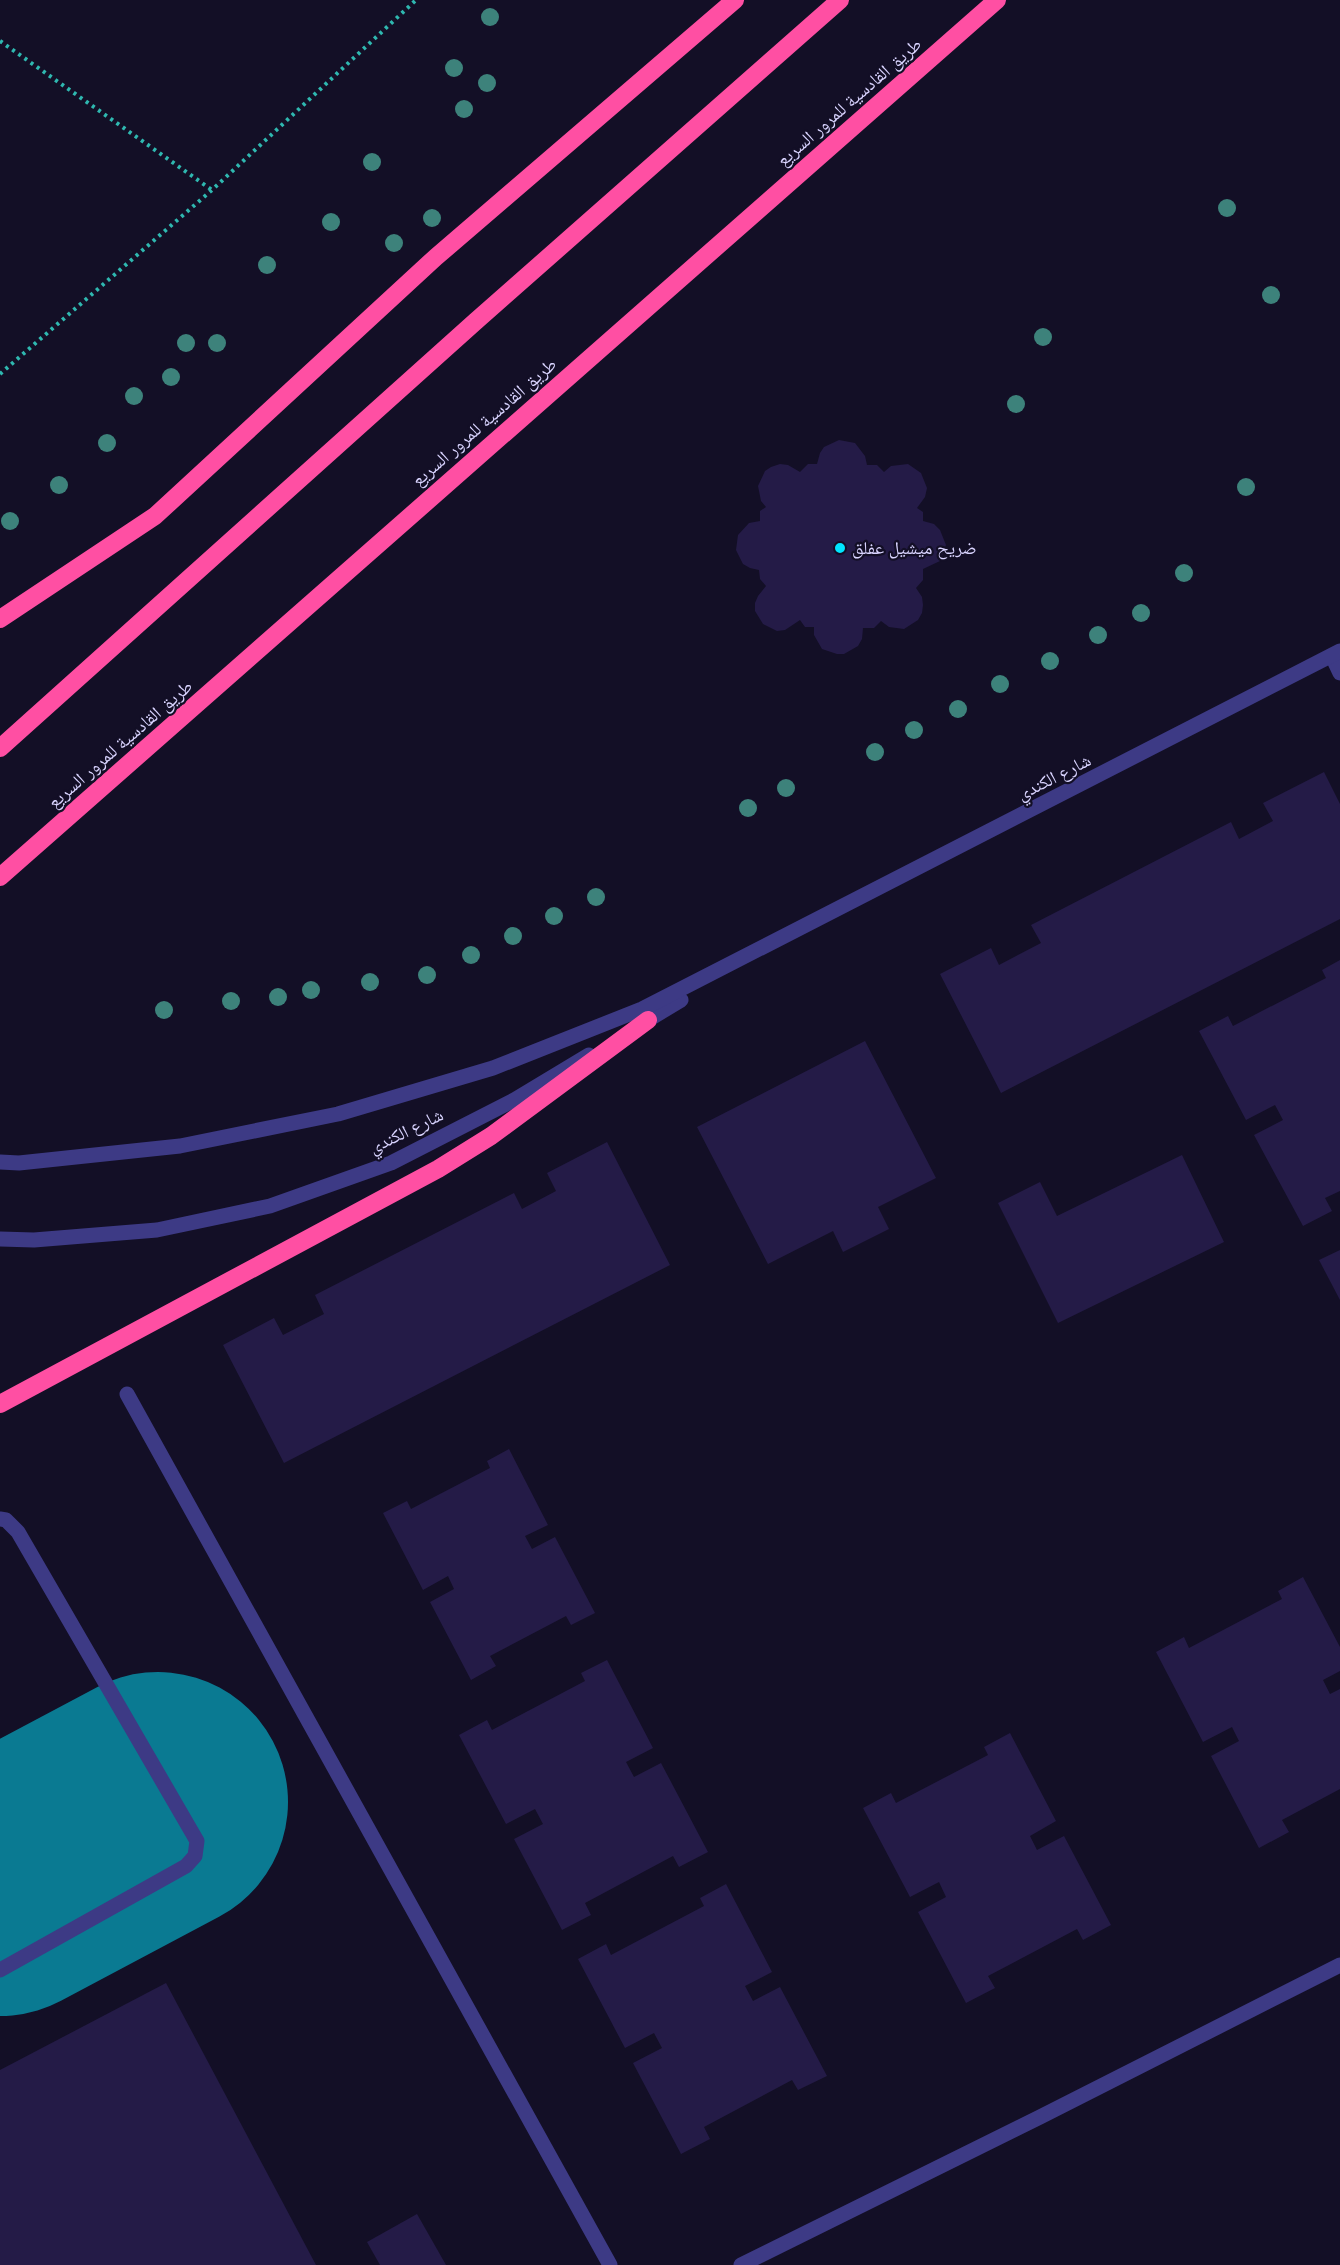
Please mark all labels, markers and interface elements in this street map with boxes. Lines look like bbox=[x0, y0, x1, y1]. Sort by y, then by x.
street label: طريق القادسية للمرور السريع bbox=[771, 32, 927, 172]
street label: طريق القادسية للمرور السريع bbox=[406, 352, 562, 492]
place label: ضريح ميشيل عفلق bbox=[852, 536, 977, 560]
marker: ضريح ميشيل عفلق bbox=[833, 541, 847, 555]
street label: طريق القادسية للمرور السريع bbox=[42, 674, 198, 814]
street label: شارع الكندي bbox=[1013, 748, 1096, 808]
street label: شارع الكندي bbox=[365, 1103, 448, 1162]

